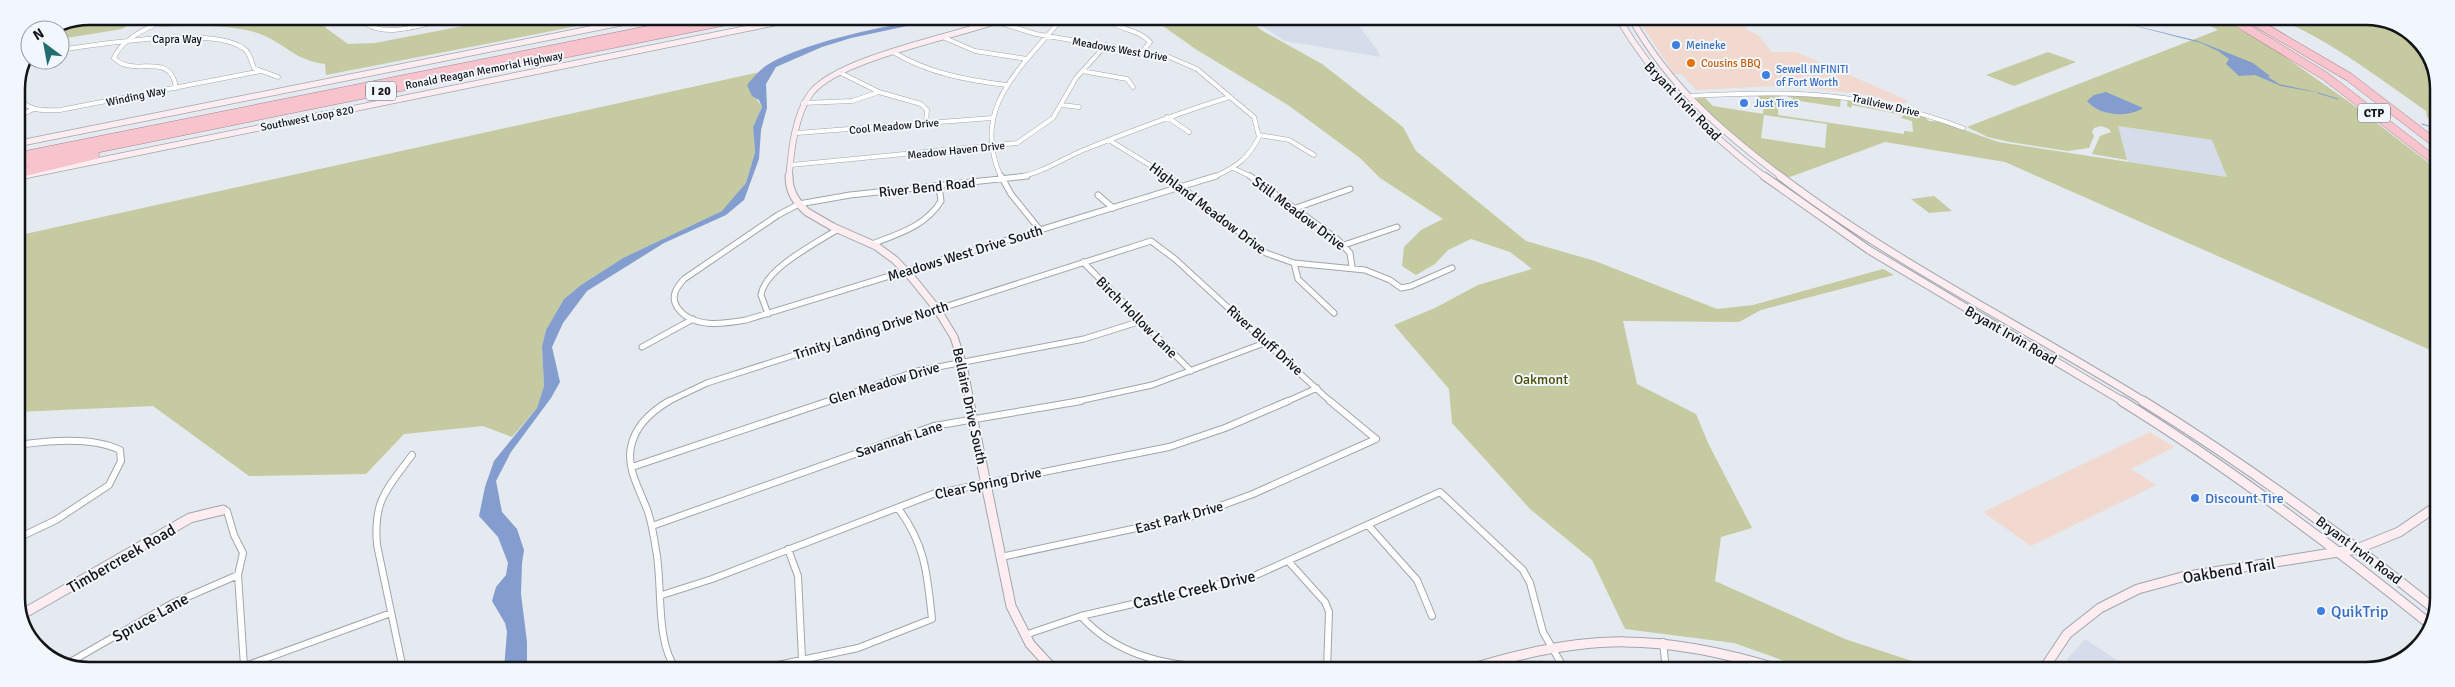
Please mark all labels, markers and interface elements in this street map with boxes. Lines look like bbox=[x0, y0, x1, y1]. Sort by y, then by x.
north arrow bbox=[20, 20, 70, 70]
text: N bbox=[30, 25, 47, 44]
street label: Capra Way bbox=[152, 33, 203, 46]
street label: Meadows West Drive bbox=[1071, 35, 1169, 64]
marker: Meineke bbox=[1670, 39, 1682, 51]
place label: Meineke bbox=[1686, 39, 1726, 52]
street label: Ronald Reagan Memorial Highway bbox=[404, 49, 565, 92]
marker: Cousins BBQ bbox=[1685, 57, 1697, 69]
place label: Cousins BBQ bbox=[1701, 57, 1761, 70]
street label: Bryant Irvin Road bbox=[1641, 58, 1725, 144]
place label: Sewell INFINITI of Fort Worth bbox=[1776, 63, 1849, 89]
marker: Sewell INFINITI of Fort Worth bbox=[1760, 69, 1772, 81]
road number: I 20 bbox=[366, 82, 396, 100]
street label: Winding Way bbox=[105, 84, 168, 109]
street label: Trailview Drive bbox=[1851, 91, 1921, 120]
marker: Just Tires bbox=[1738, 97, 1750, 109]
place label: Just Tires bbox=[1754, 97, 1799, 110]
street label: Southwest Loop 820 bbox=[259, 103, 355, 134]
road number: CTP bbox=[2358, 104, 2390, 122]
street label: Cool Meadow Drive bbox=[849, 116, 939, 137]
street label: Meadow Haven Drive bbox=[907, 139, 1005, 162]
street label: Highland Meadow Drive bbox=[1146, 159, 1270, 258]
street label: Still Meadow Drive bbox=[1249, 173, 1349, 254]
street label: River Bend Road bbox=[878, 174, 976, 201]
street label: Meadows West Drive South bbox=[886, 222, 1045, 285]
street label: Birch Hollow Lane bbox=[1092, 273, 1181, 362]
street label: Trinity Landing Drive North bbox=[792, 297, 951, 364]
street label: River Bluff Drive bbox=[1223, 302, 1306, 379]
street label: Bryant Irvin Road bbox=[1962, 302, 2060, 369]
street label: Bellaire Drive South bbox=[949, 346, 990, 466]
street label: Glen Meadow Drive bbox=[827, 359, 942, 408]
park label: Oakmont bbox=[1514, 371, 1568, 388]
street label: Savannah Lane bbox=[854, 417, 945, 461]
street label: Clear Spring Drive bbox=[933, 464, 1043, 503]
place label: Discount Tire bbox=[2205, 490, 2284, 507]
marker: Discount Tire bbox=[2189, 492, 2201, 504]
street label: East Park Drive bbox=[1133, 498, 1225, 537]
street label: Bryant Irvin Road bbox=[2312, 513, 2405, 588]
street label: Timbercreek Road bbox=[64, 520, 179, 598]
street label: Oakbend Trail bbox=[2181, 554, 2277, 588]
street label: Castle Creek Drive bbox=[1131, 566, 1257, 614]
street label: Spruce Lane bbox=[109, 589, 192, 647]
place label: QuikTrip bbox=[2331, 602, 2389, 622]
marker: QuikTrip bbox=[2315, 605, 2327, 617]

